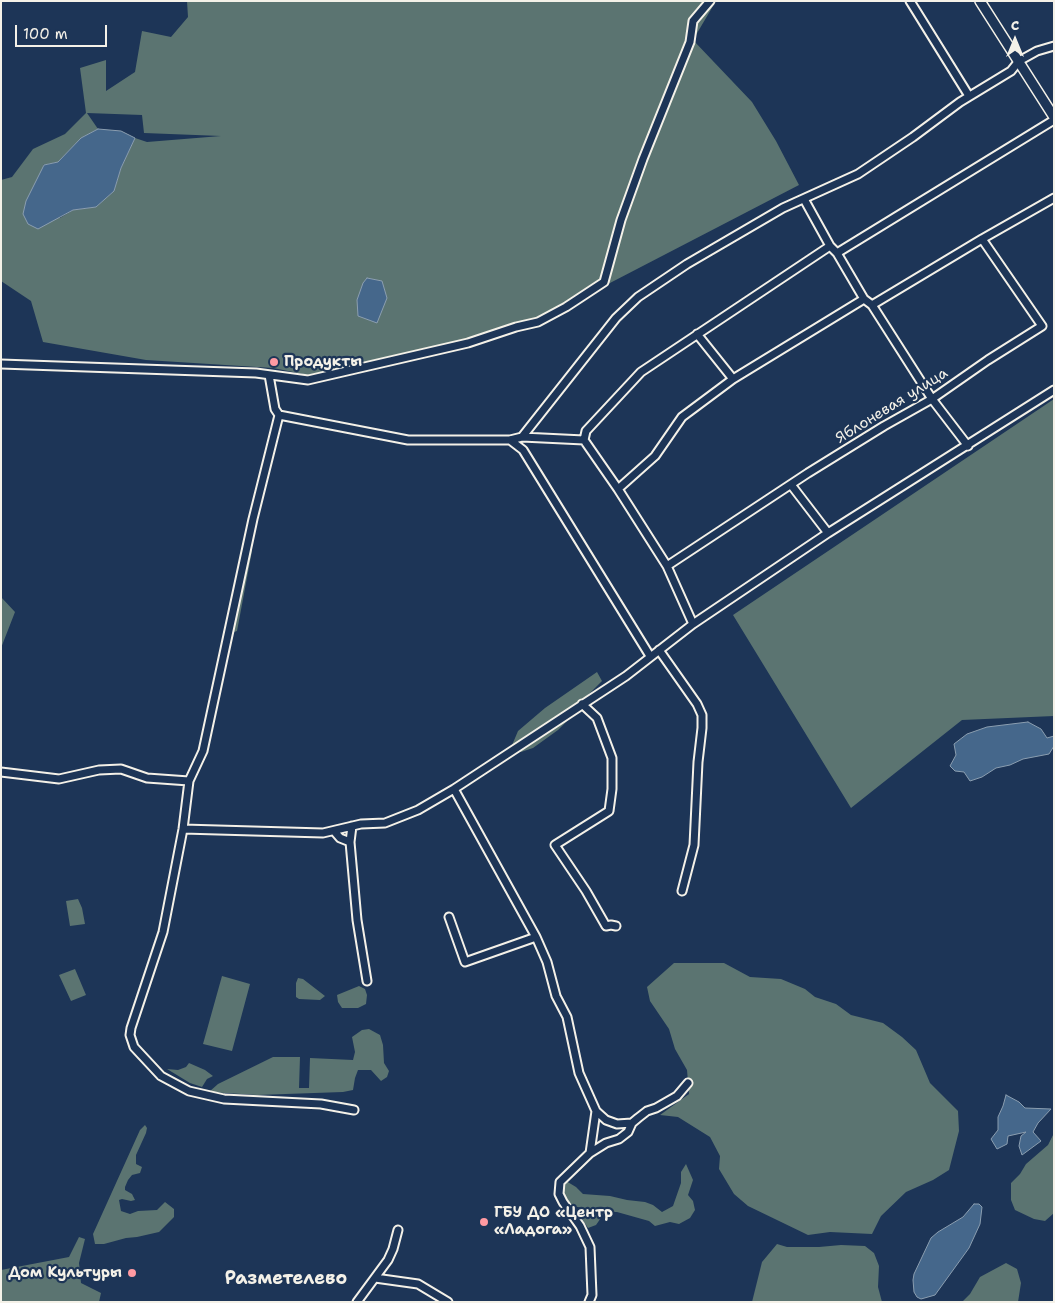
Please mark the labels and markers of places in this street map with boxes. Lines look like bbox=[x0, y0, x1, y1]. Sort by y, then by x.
place label: Продукты bbox=[284, 353, 362, 371]
marker: Продукты bbox=[268, 356, 280, 368]
place label: ГБУ ДО «Центр «Ладога» bbox=[494, 1204, 613, 1239]
marker: ГБУ ДО «Центр «Ладога» bbox=[478, 1216, 490, 1228]
place label: Дом Культуры bbox=[8, 1264, 122, 1282]
marker: Дом Культуры bbox=[126, 1267, 138, 1279]

